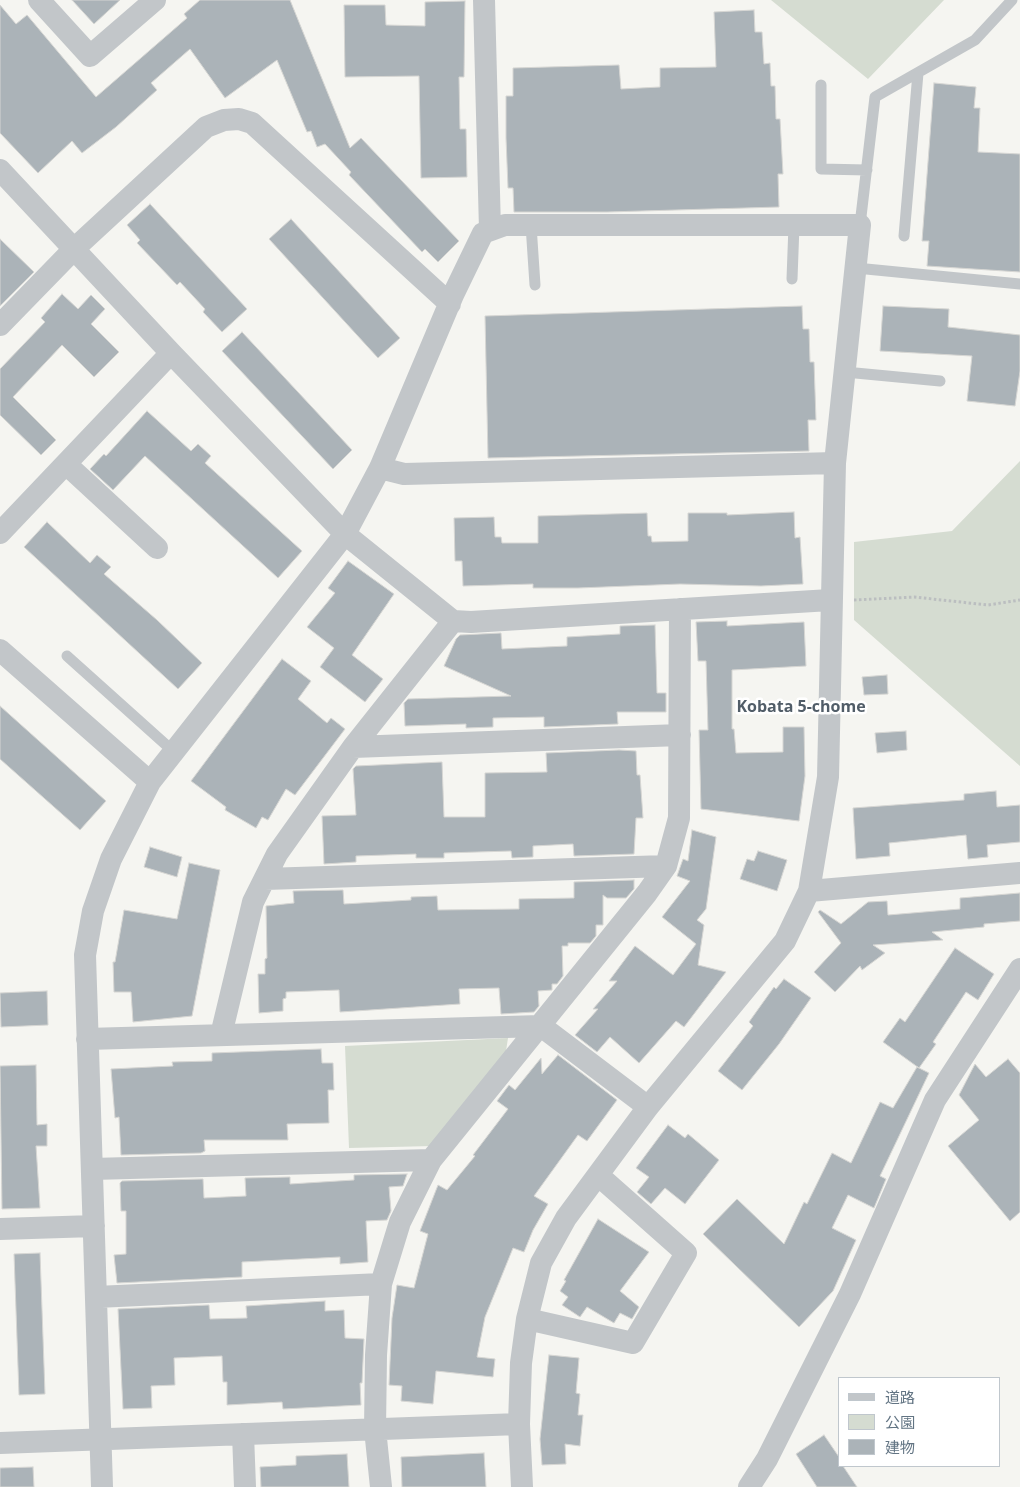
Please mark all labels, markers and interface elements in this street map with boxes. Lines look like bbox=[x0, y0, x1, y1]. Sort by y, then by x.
district label: Kobata 5-chome bbox=[736, 697, 866, 717]
legend bbox=[838, 1377, 1000, 1467]
text: 道路 bbox=[885, 1387, 915, 1407]
text: 公園 bbox=[885, 1412, 915, 1432]
text: 建物 bbox=[885, 1437, 915, 1457]

